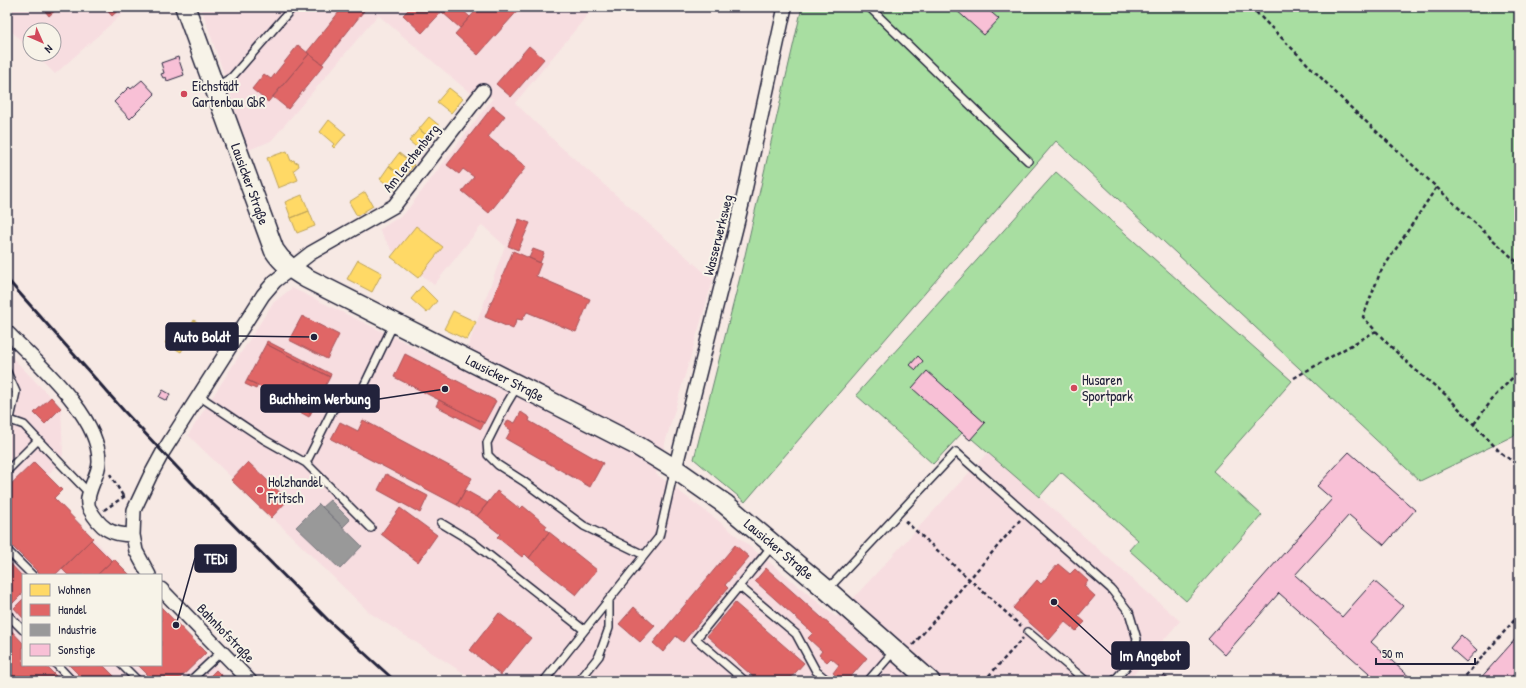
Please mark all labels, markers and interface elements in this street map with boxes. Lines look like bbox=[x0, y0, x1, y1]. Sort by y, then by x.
north arrow bbox=[22, 22, 62, 62]
text: N bbox=[42, 42, 56, 56]
place label: Eichstädt Gartenbau GbR bbox=[192, 76, 265, 111]
marker: Eichstädt Gartenbau GbR bbox=[179, 89, 189, 99]
street label: Am Lerchenberg bbox=[378, 120, 444, 196]
street label: Lausicker Straße bbox=[226, 140, 274, 228]
street label: Wasserwerksweg bbox=[698, 192, 738, 278]
callout: Auto Boldt bbox=[166, 323, 238, 350]
text: Auto Boldt bbox=[174, 326, 231, 347]
street label: Lausicker Straße bbox=[462, 350, 548, 406]
place label: Husaren Sportpark bbox=[1082, 370, 1133, 406]
marker: Husaren Sportpark bbox=[1069, 383, 1079, 393]
callout: Buchheim Werbung bbox=[261, 385, 379, 412]
text: Buchheim Werbung bbox=[269, 388, 371, 410]
place label: Holzhandel Fritsch bbox=[267, 472, 323, 507]
marker: Holzhandel Fritsch bbox=[255, 485, 265, 495]
street label: Lausicker Straße bbox=[740, 514, 818, 584]
callout: TEDi bbox=[195, 545, 236, 572]
text: TEDi bbox=[203, 548, 228, 569]
legend bbox=[22, 574, 162, 666]
text: Wohnen bbox=[58, 581, 91, 598]
street label: Bahnhofstraße bbox=[193, 599, 260, 667]
text: Handel bbox=[58, 601, 87, 618]
text: Industrie bbox=[58, 621, 97, 638]
scale bar bbox=[1376, 640, 1475, 666]
text: Sonstige bbox=[58, 641, 96, 658]
callout: Im Angebot bbox=[1112, 642, 1189, 669]
text: Im Angebot bbox=[1119, 645, 1181, 667]
text: 50 m bbox=[1382, 645, 1403, 662]

